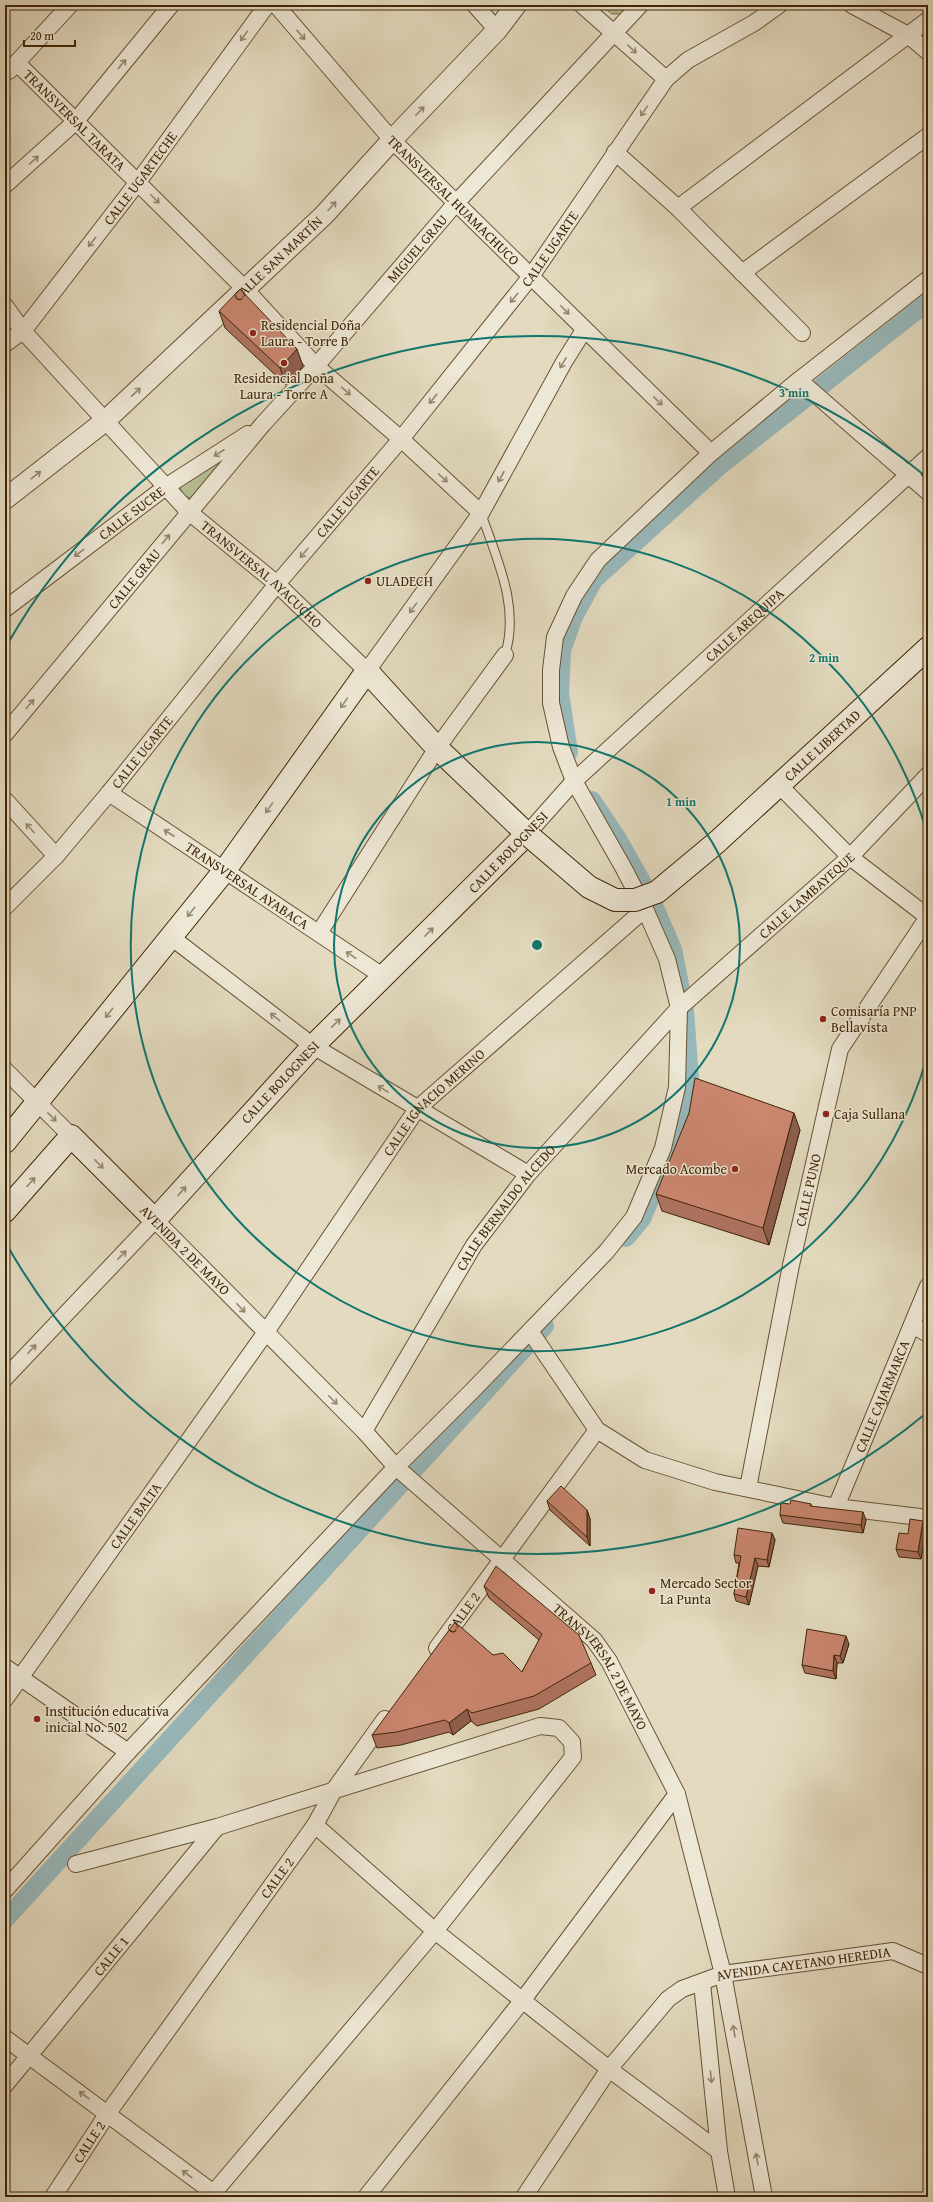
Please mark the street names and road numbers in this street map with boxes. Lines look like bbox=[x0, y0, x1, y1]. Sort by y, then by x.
street label: TRANSVERSAL TARATA bbox=[19, 65, 131, 176]
street label: CALLE UGARTECHE bbox=[99, 127, 182, 229]
street label: TRANSVERSAL HUAMACHUCO bbox=[383, 131, 524, 270]
street label: CALLE UGARTE bbox=[516, 207, 583, 291]
street label: MIGUEL GRAU bbox=[382, 210, 452, 287]
street label: CALLE SAN MARTÍN bbox=[229, 211, 327, 306]
street label: CALLE UGARTE bbox=[311, 462, 384, 542]
street label: CALLE SUCRE bbox=[94, 481, 169, 545]
street label: TRANSVERSAL AYACUCHO bbox=[197, 516, 327, 633]
street label: CALLE GRAU bbox=[103, 544, 165, 613]
street label: CALLE AREQUIPA bbox=[701, 583, 789, 666]
street label: CALLE LIBERTAD bbox=[780, 705, 865, 786]
street label: CALLE UGARTE bbox=[106, 711, 177, 793]
street label: CALLE BOLOGNESI bbox=[464, 807, 552, 897]
street label: TRANSVERSAL AYABACA bbox=[181, 837, 313, 934]
street label: CALLE LAMBAYEQUE bbox=[754, 847, 859, 943]
street label: CALLE BOLOGNESI bbox=[236, 1036, 324, 1128]
street label: CALLE IGNACIO MERINO bbox=[378, 1044, 489, 1160]
street label: CALLE BERNALDO ALCEDO bbox=[451, 1140, 560, 1274]
street label: CALLE PUNO bbox=[790, 1152, 826, 1228]
street label: AVENIDA 2 DE MAYO bbox=[135, 1200, 235, 1300]
street label: CALLE CAJARMARCA bbox=[850, 1337, 915, 1455]
street label: CALLE BALTA bbox=[105, 1478, 166, 1553]
street label: CALLE 2 bbox=[441, 1588, 485, 1637]
street label: TRANSVERSAL 2 DE MAYO bbox=[548, 1598, 653, 1733]
street label: CALLE 2 bbox=[255, 1853, 299, 1902]
street label: CALLE 1 bbox=[89, 1932, 133, 1980]
street label: AVENIDA CAYETANO HEREDIA bbox=[713, 1941, 892, 1986]
street label: CALLE 2 bbox=[68, 2117, 110, 2167]

